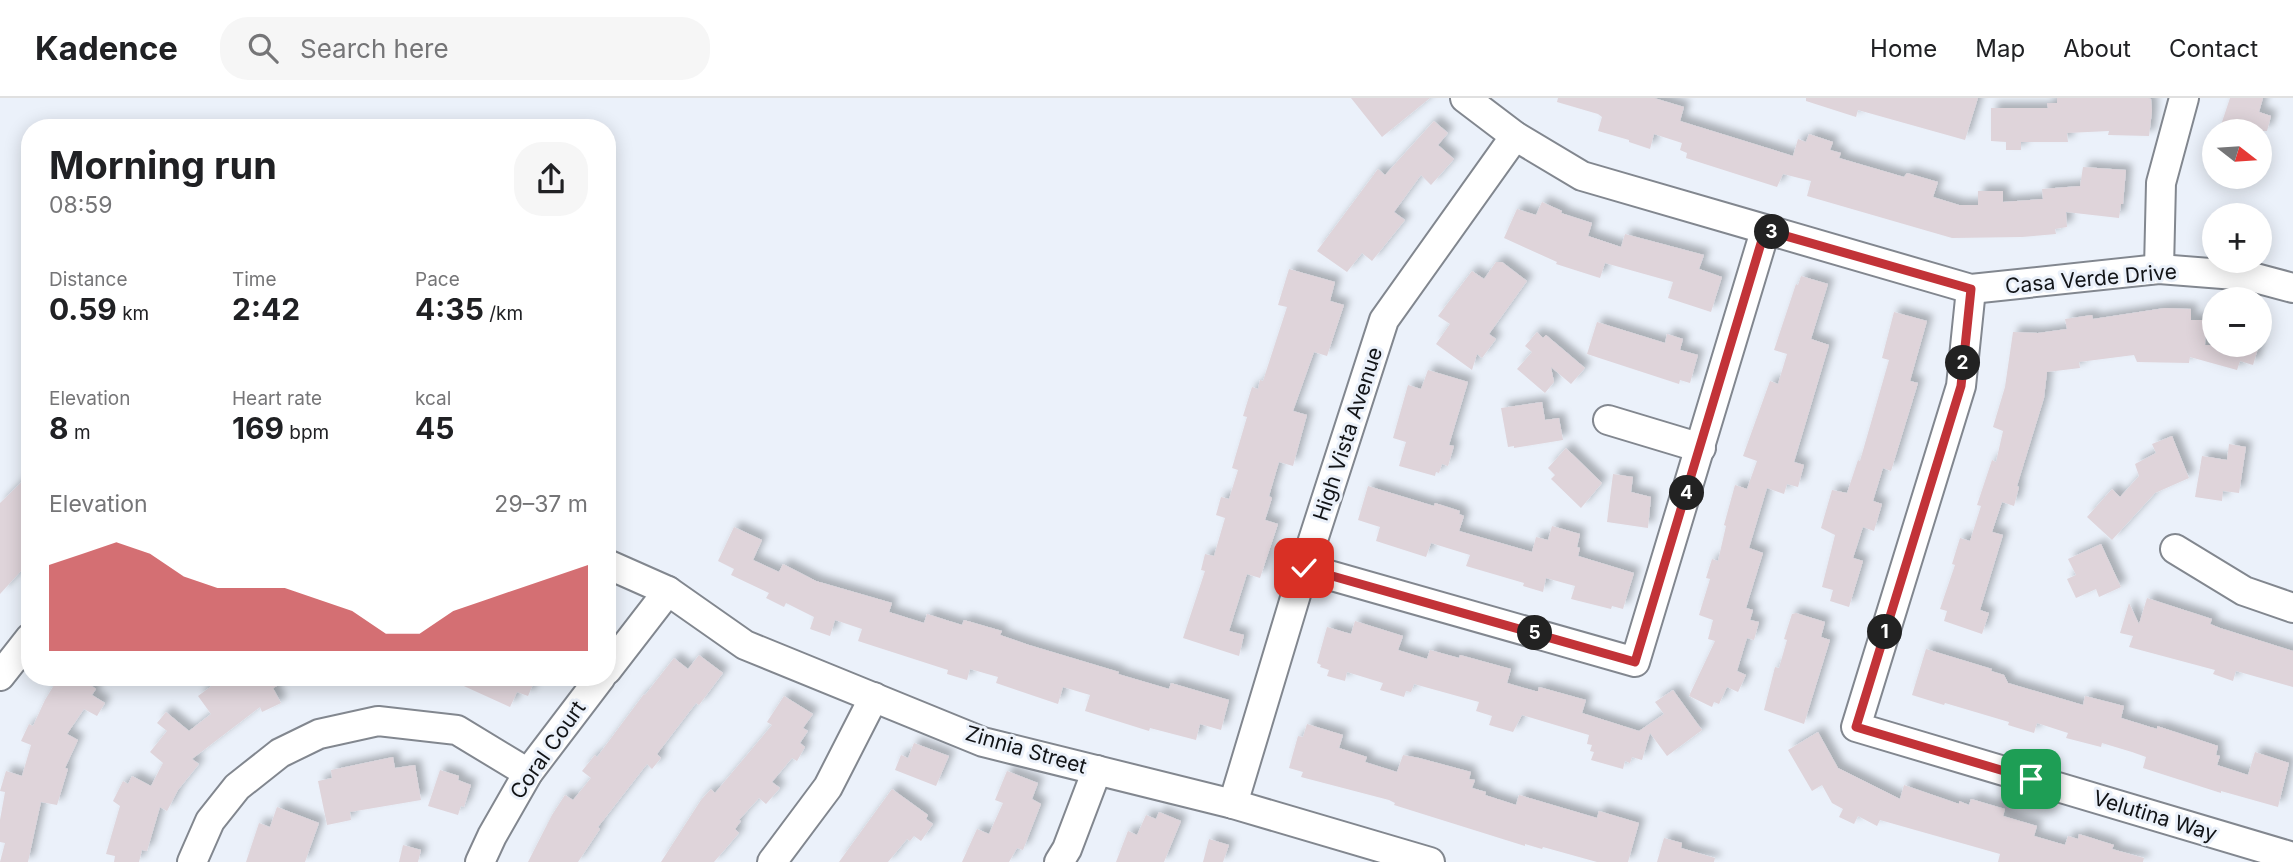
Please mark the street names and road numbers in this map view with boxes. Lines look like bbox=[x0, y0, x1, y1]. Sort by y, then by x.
street label: Casa Verde Drive bbox=[2004, 259, 2178, 298]
street label: High Vista Avenue bbox=[1308, 344, 1387, 524]
street label: Coral Court bbox=[505, 696, 591, 804]
street label: Zinnia Street bbox=[963, 720, 1090, 779]
street label: Velutina Way bbox=[2090, 785, 2220, 846]

